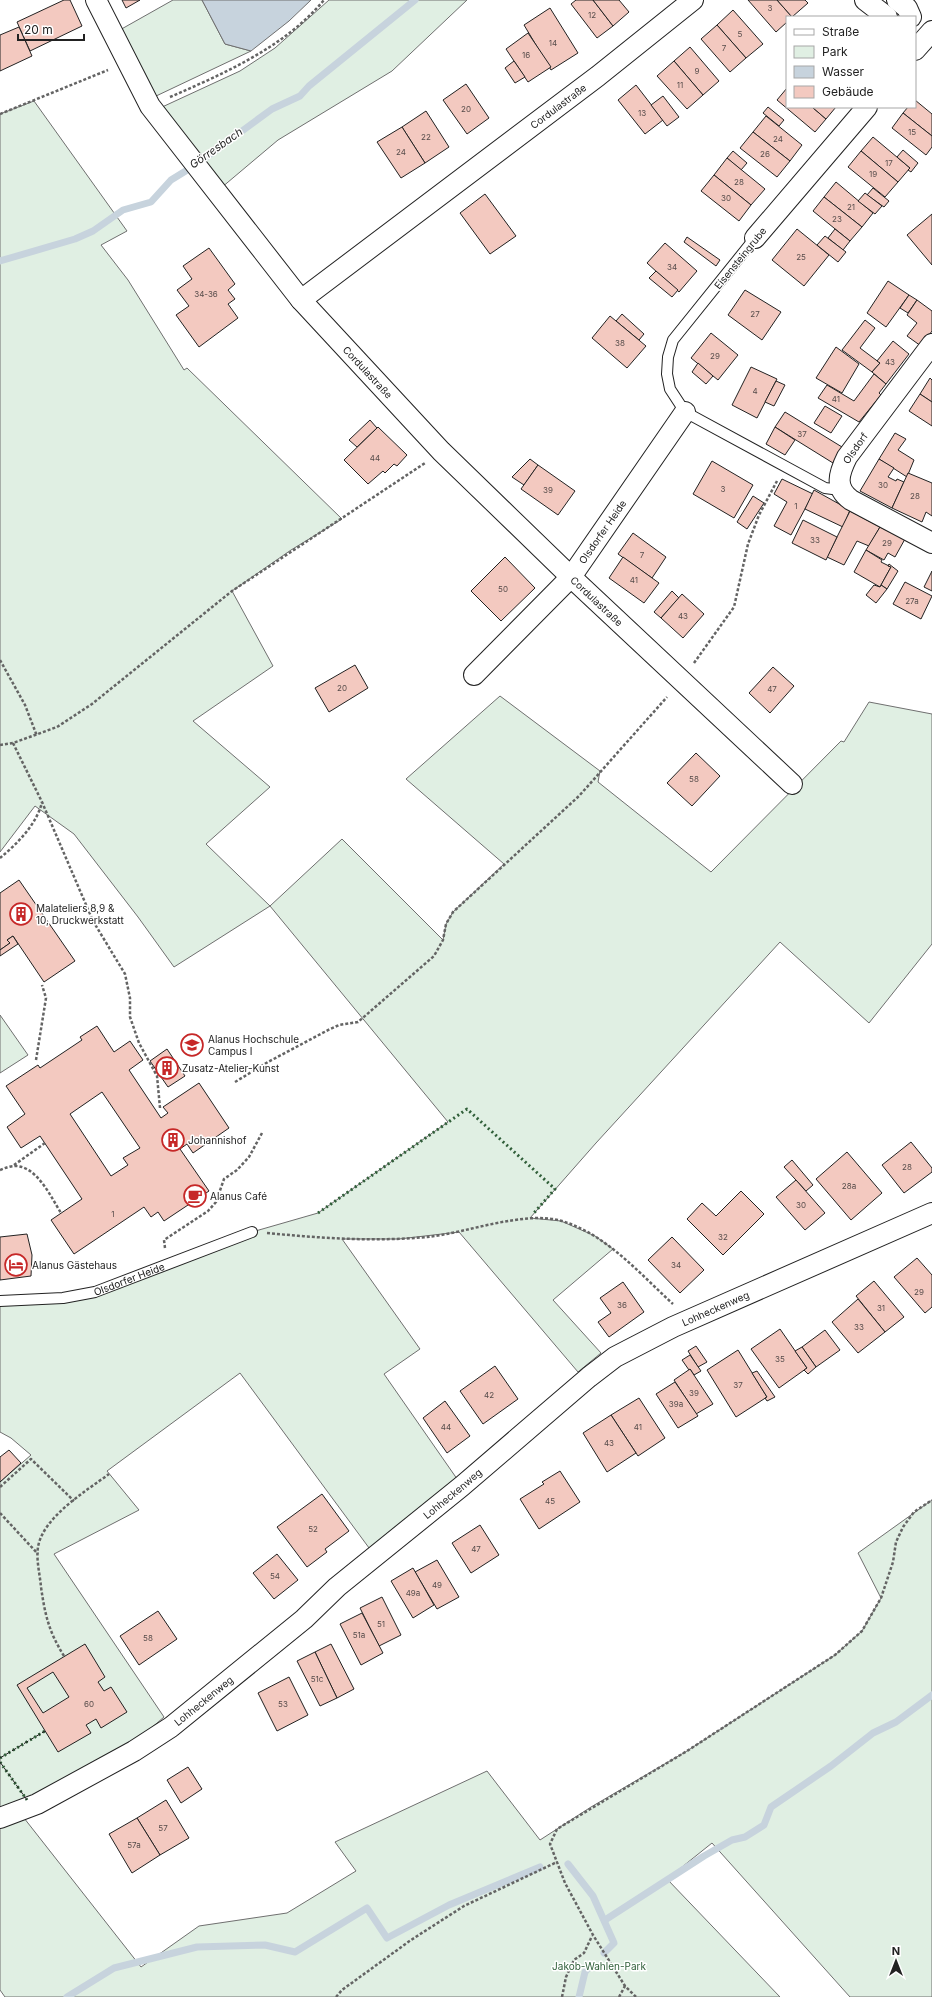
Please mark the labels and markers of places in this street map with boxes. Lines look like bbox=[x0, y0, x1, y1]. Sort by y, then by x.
building icon: Malateliers 8,9 & 10, Druckwerkstatt bbox=[8, 901, 34, 927]
place label: Malateliers 8,9 & 10, Druckwerkstatt bbox=[36, 902, 124, 926]
school or university icon: Alanus Hochschule Campus I bbox=[179, 1032, 205, 1058]
place label: Alanus Hochschule Campus I bbox=[208, 1033, 299, 1057]
building icon: Zusatz-Atelier-Kunst bbox=[154, 1055, 180, 1081]
place label: Zusatz-Atelier-Kunst bbox=[182, 1062, 280, 1074]
building icon: Johannishof bbox=[160, 1127, 186, 1153]
place label: Johannishof bbox=[188, 1134, 247, 1146]
cafe icon: Alanus Café bbox=[182, 1183, 208, 1209]
place label: Alanus Café bbox=[210, 1190, 267, 1202]
hotel icon: Alanus Gästehaus bbox=[3, 1252, 29, 1278]
place label: Alanus Gästehaus bbox=[32, 1259, 117, 1271]

